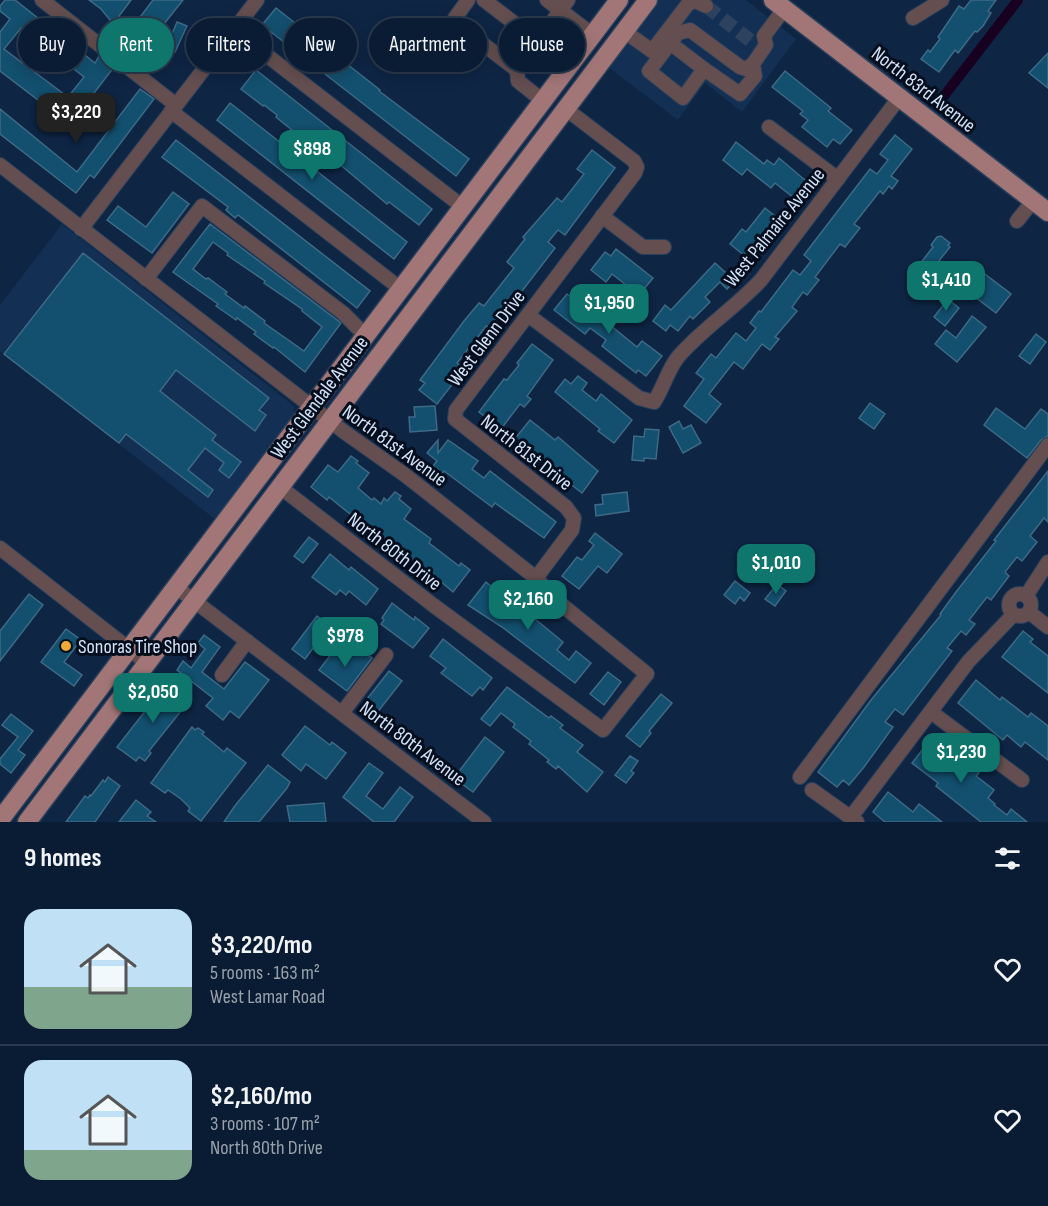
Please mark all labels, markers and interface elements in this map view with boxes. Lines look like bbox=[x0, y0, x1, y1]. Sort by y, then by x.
chip: Buy bbox=[18, 18, 86, 72]
chip: Rent bbox=[98, 18, 174, 72]
chip: Filters bbox=[186, 18, 272, 72]
chip: New bbox=[284, 18, 357, 72]
chip: Apartment bbox=[369, 18, 487, 72]
chip: House bbox=[499, 18, 585, 72]
street label: North 83rd Avenue bbox=[867, 42, 980, 138]
pin: $3,220 bbox=[27, 93, 125, 144]
text: $3,220 bbox=[51, 100, 101, 124]
pin: $898 bbox=[276, 130, 348, 181]
text: $898 bbox=[293, 137, 331, 161]
street label: West Palmaire Avenue bbox=[719, 163, 830, 292]
pin: $1,410 bbox=[897, 261, 995, 312]
text: $1,410 bbox=[921, 268, 971, 292]
pin: $1,950 bbox=[560, 284, 658, 335]
street label: West Glenn Drive bbox=[443, 286, 531, 391]
text: $1,950 bbox=[584, 291, 634, 315]
street label: West Glendale Avenue bbox=[266, 332, 374, 464]
street label: North 81st Avenue bbox=[337, 400, 451, 492]
street label: North 81st Drive bbox=[476, 410, 577, 496]
street label: North 80th Drive bbox=[343, 508, 446, 596]
pin: $1,010 bbox=[727, 544, 825, 595]
text: $1,010 bbox=[751, 551, 801, 575]
pin: $2,160 bbox=[479, 580, 577, 631]
text: $2,160 bbox=[503, 587, 553, 611]
pin: $978 bbox=[309, 617, 381, 668]
text: $978 bbox=[326, 624, 364, 648]
place label: Sonoras Tire Shop bbox=[78, 635, 197, 659]
marker: Sonoras Tire Shop bbox=[59, 639, 73, 653]
pin: $2,050 bbox=[104, 673, 202, 724]
text: $2,050 bbox=[127, 680, 179, 704]
street label: North 80th Avenue bbox=[355, 696, 470, 792]
pin: $1,230 bbox=[912, 733, 1010, 784]
text: $1,230 bbox=[936, 740, 986, 764]
icon: filters bbox=[991, 842, 1024, 875]
text: 9 homes bbox=[24, 843, 102, 874]
text: $3,220/mo bbox=[210, 930, 312, 961]
icon: home bbox=[72, 933, 144, 1005]
icon: heart bbox=[991, 953, 1024, 986]
text: 5 rooms · 163 m² bbox=[210, 961, 320, 985]
text: West Lamar Road bbox=[210, 985, 325, 1009]
text: $2,160/mo bbox=[210, 1081, 312, 1112]
icon: home bbox=[72, 1084, 144, 1156]
icon: heart bbox=[991, 1104, 1024, 1137]
text: 3 rooms · 107 m² bbox=[210, 1112, 320, 1136]
text: North 80th Drive bbox=[210, 1136, 323, 1160]

